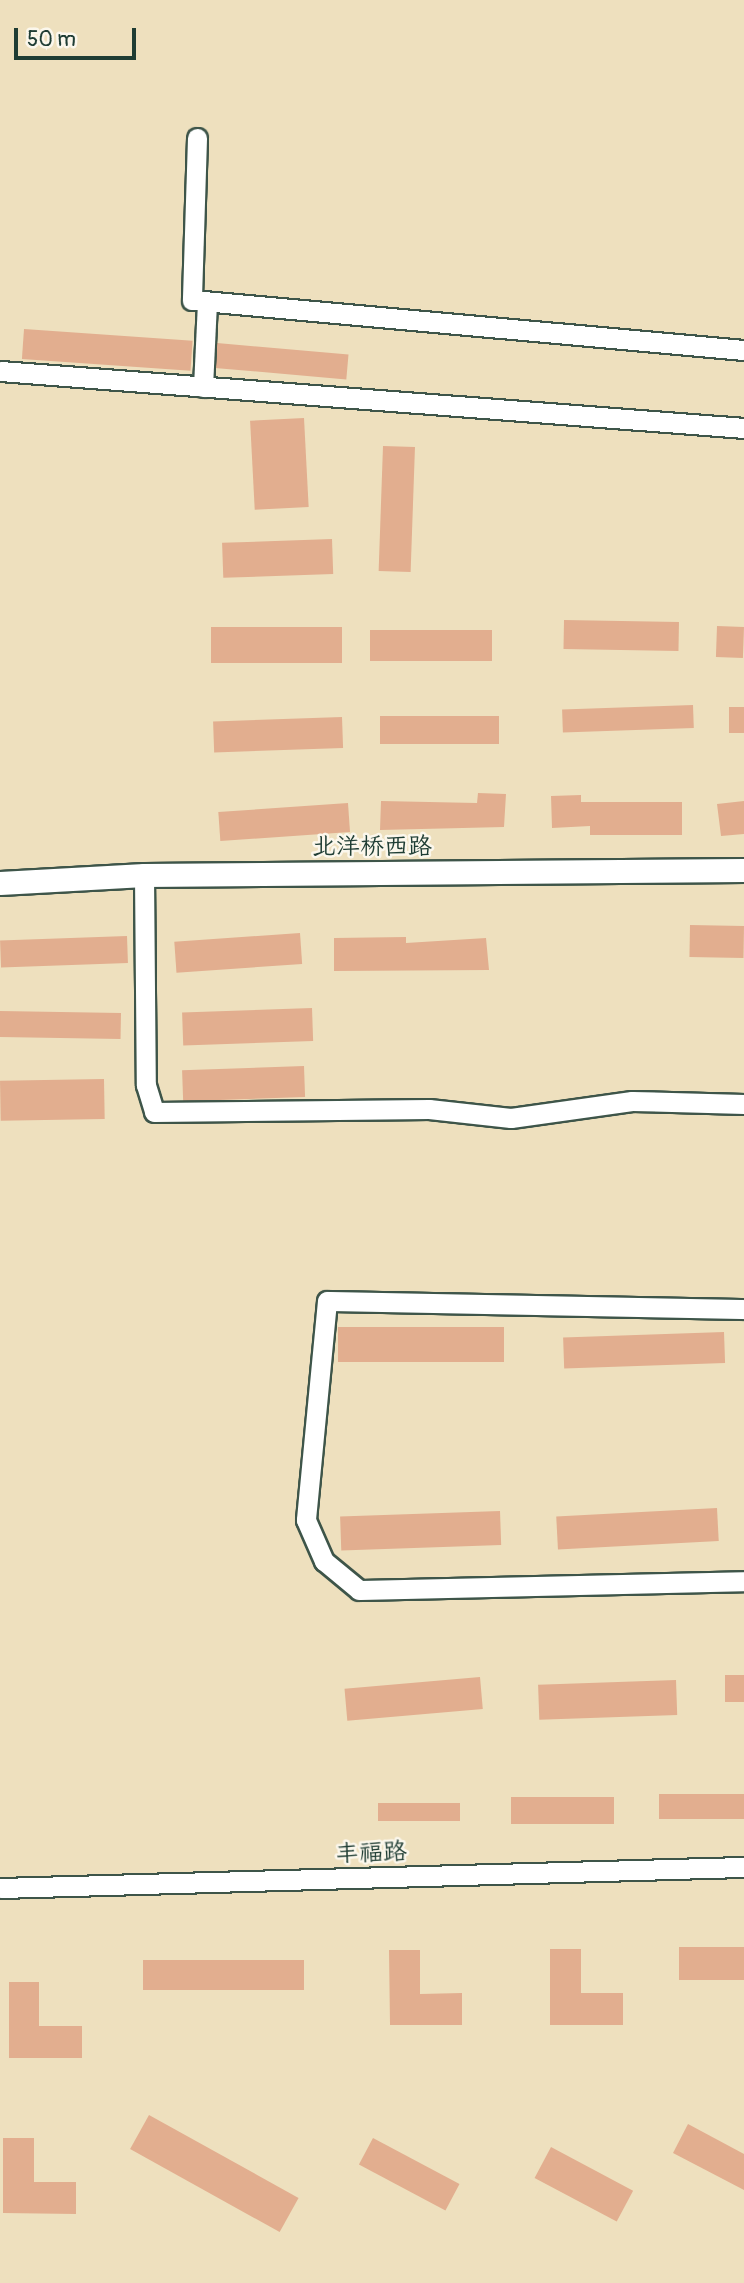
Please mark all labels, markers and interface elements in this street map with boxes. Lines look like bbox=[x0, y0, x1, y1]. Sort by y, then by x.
scale bar bbox=[18, 14, 140, 58]
text: 50 m bbox=[27, 26, 76, 53]
street label: 北洋桥西路 bbox=[312, 833, 432, 861]
street label: 丰福路 bbox=[335, 1837, 407, 1869]

